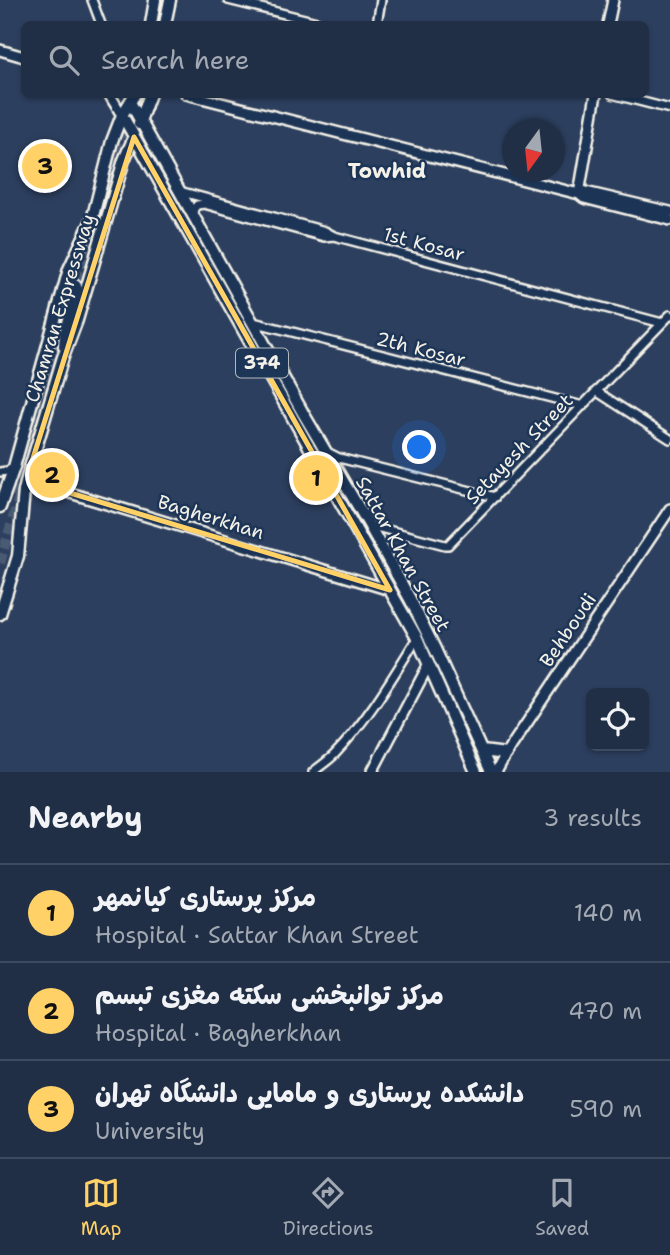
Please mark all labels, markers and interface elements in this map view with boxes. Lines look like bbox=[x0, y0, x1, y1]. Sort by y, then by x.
search box bbox=[21, 21, 649, 98]
icon: search bbox=[45, 41, 83, 79]
text: Search here bbox=[101, 42, 250, 77]
north arrow bbox=[502, 119, 565, 182]
pin: 3 bbox=[22, 140, 68, 192]
district label: Towhid bbox=[348, 157, 426, 185]
street label: Chamran Expressway bbox=[19, 211, 101, 405]
street label: 1st Kosar bbox=[380, 221, 468, 267]
street label: 2th Kosar bbox=[374, 326, 468, 372]
road number: 374 bbox=[236, 348, 288, 377]
street label: Setayesh Street bbox=[460, 388, 578, 510]
your location bbox=[402, 430, 436, 464]
pin: 2 bbox=[29, 449, 75, 501]
pin: 1 bbox=[293, 452, 339, 504]
street label: Sattar Khan Street bbox=[350, 472, 456, 636]
street label: Bagherkhan bbox=[155, 489, 267, 545]
street label: Behboudi bbox=[534, 588, 602, 672]
map controls bbox=[586, 688, 649, 751]
button: locate bbox=[586, 688, 649, 751]
text: Nearby bbox=[28, 797, 143, 838]
text: 3 results bbox=[543, 803, 642, 833]
text: مرکز پرستاری کیانمهر bbox=[95, 879, 316, 914]
text: 1 bbox=[46, 898, 56, 928]
text: 140 m bbox=[574, 898, 642, 928]
text: Hospital · Sattar Khan Street bbox=[95, 920, 419, 950]
text: مرکز توانبخشی سکته مغزی تبسم bbox=[95, 977, 444, 1012]
text: 2 bbox=[43, 996, 59, 1026]
text: 470 m bbox=[568, 996, 642, 1026]
text: Hospital · Bagherkhan bbox=[95, 1018, 341, 1048]
text: دانشکده پرستاری و مامایی دانشگاه تهران bbox=[95, 1075, 524, 1110]
text: 3 bbox=[43, 1094, 59, 1124]
text: 590 m bbox=[569, 1094, 642, 1124]
text: University bbox=[95, 1116, 205, 1146]
tab: Map bbox=[81, 1174, 121, 1241]
tab: Directions bbox=[283, 1174, 374, 1241]
tab: Saved bbox=[535, 1174, 589, 1241]

